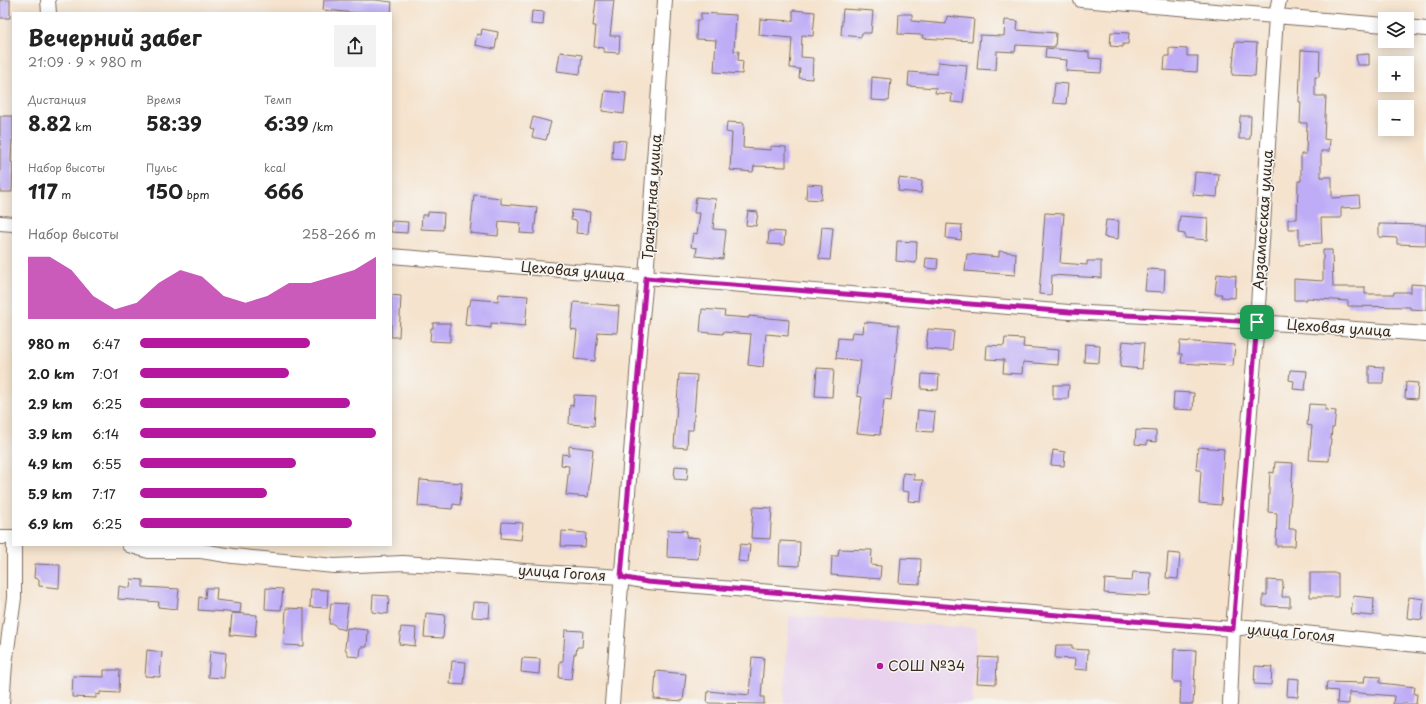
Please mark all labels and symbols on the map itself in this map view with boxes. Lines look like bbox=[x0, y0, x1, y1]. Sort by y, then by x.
street label: Транзитная улица bbox=[637, 133, 666, 261]
street label: Арзамасская улица bbox=[1247, 149, 1278, 291]
street label: Цеховая улица bbox=[520, 255, 626, 286]
pin bbox=[1240, 305, 1274, 339]
street label: Цеховая улица bbox=[1286, 313, 1392, 342]
street label: улица Гоголя bbox=[517, 559, 607, 586]
street label: улица Гоголя bbox=[1246, 618, 1336, 647]
place label: СОШ №34 bbox=[888, 655, 965, 676]
marker: СОШ №34 bbox=[875, 661, 885, 671]

